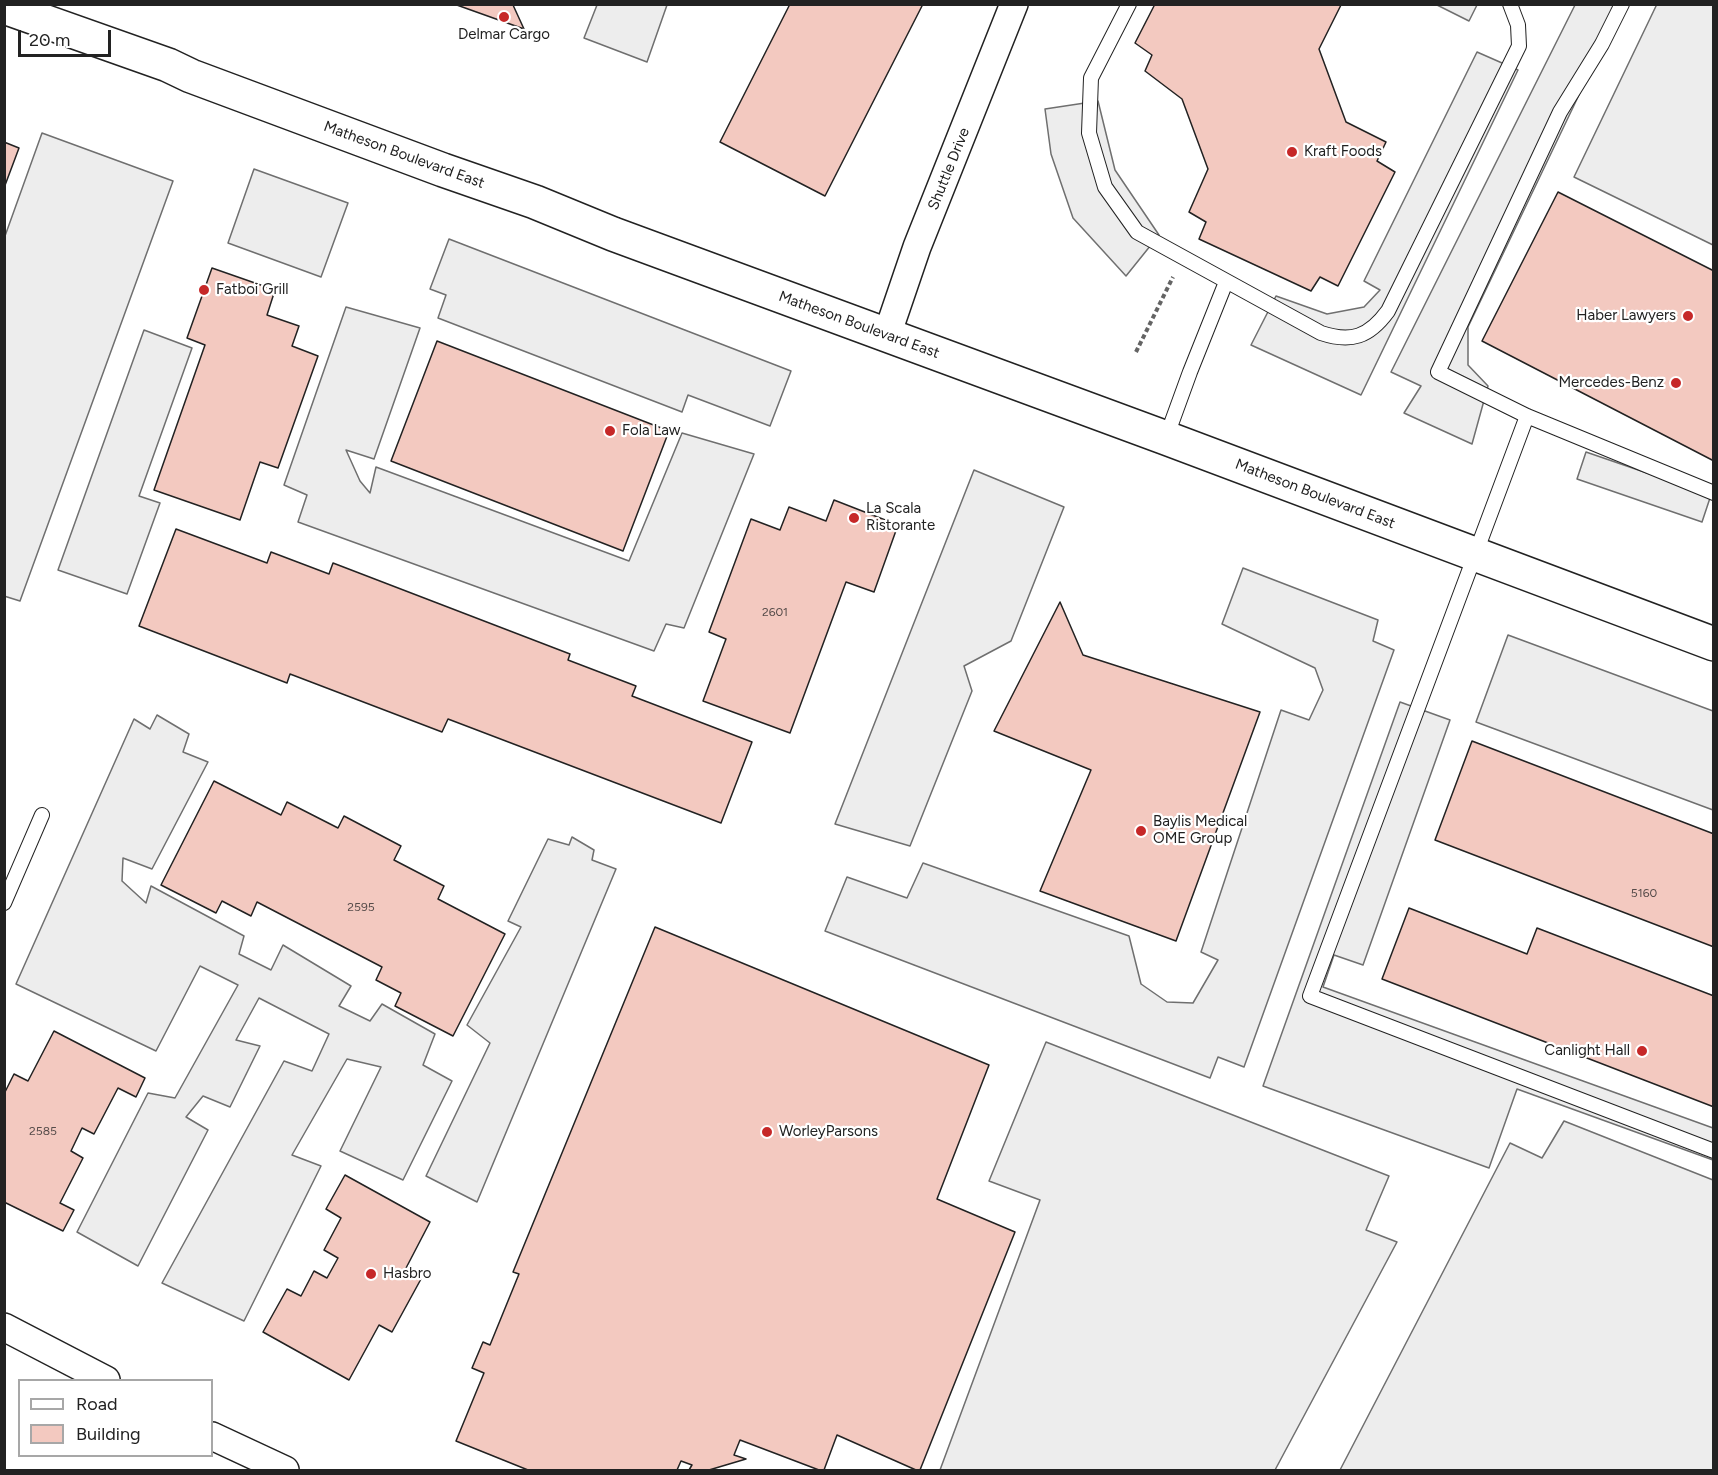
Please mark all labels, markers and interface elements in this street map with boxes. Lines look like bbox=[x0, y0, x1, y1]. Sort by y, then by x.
marker: Delmar Cargo bbox=[497, 10, 511, 24]
scale bar bbox=[21, 18, 114, 56]
place label: Delmar Cargo bbox=[458, 26, 550, 44]
text: 20 m bbox=[29, 29, 70, 51]
street label: Matheson Boulevard East bbox=[321, 117, 487, 193]
street label: Shuttle Drive bbox=[924, 125, 974, 213]
place label: Kraft Foods bbox=[1304, 143, 1382, 161]
marker: Kraft Foods bbox=[1285, 145, 1299, 159]
place label: Fatboi Grill bbox=[216, 281, 289, 299]
marker: Fatboi Grill bbox=[197, 283, 211, 297]
street label: Matheson Boulevard East bbox=[776, 287, 942, 363]
place label: Haber Lawyers bbox=[1576, 307, 1676, 325]
marker: Haber Lawyers bbox=[1681, 309, 1695, 323]
place label: Mercedes-Benz bbox=[1558, 374, 1664, 392]
marker: Mercedes-Benz bbox=[1669, 376, 1683, 390]
place label: Fola Law bbox=[622, 422, 681, 440]
marker: Fola Law bbox=[603, 424, 617, 438]
street label: Matheson Boulevard East bbox=[1232, 455, 1398, 533]
place label: La Scala Ristorante bbox=[866, 500, 935, 535]
marker: La Scala Ristorante bbox=[847, 511, 861, 525]
house number: 2601 bbox=[762, 605, 788, 619]
place label: Baylis Medical OME Group bbox=[1153, 813, 1247, 848]
marker: Baylis Medical OME Group bbox=[1134, 824, 1148, 838]
house number: 5160 bbox=[1631, 886, 1657, 900]
house number: 2595 bbox=[347, 900, 375, 914]
place label: Canlight Hall bbox=[1544, 1042, 1630, 1060]
marker: Canlight Hall bbox=[1635, 1044, 1649, 1058]
place label: WorleyParsons bbox=[779, 1123, 878, 1141]
house number: 2585 bbox=[29, 1124, 57, 1138]
marker: WorleyParsons bbox=[760, 1125, 774, 1139]
place label: Hasbro bbox=[383, 1265, 431, 1283]
marker: Hasbro bbox=[364, 1267, 378, 1281]
legend bbox=[18, 1379, 213, 1457]
text: Road bbox=[76, 1393, 117, 1415]
text: Building bbox=[76, 1423, 141, 1445]

